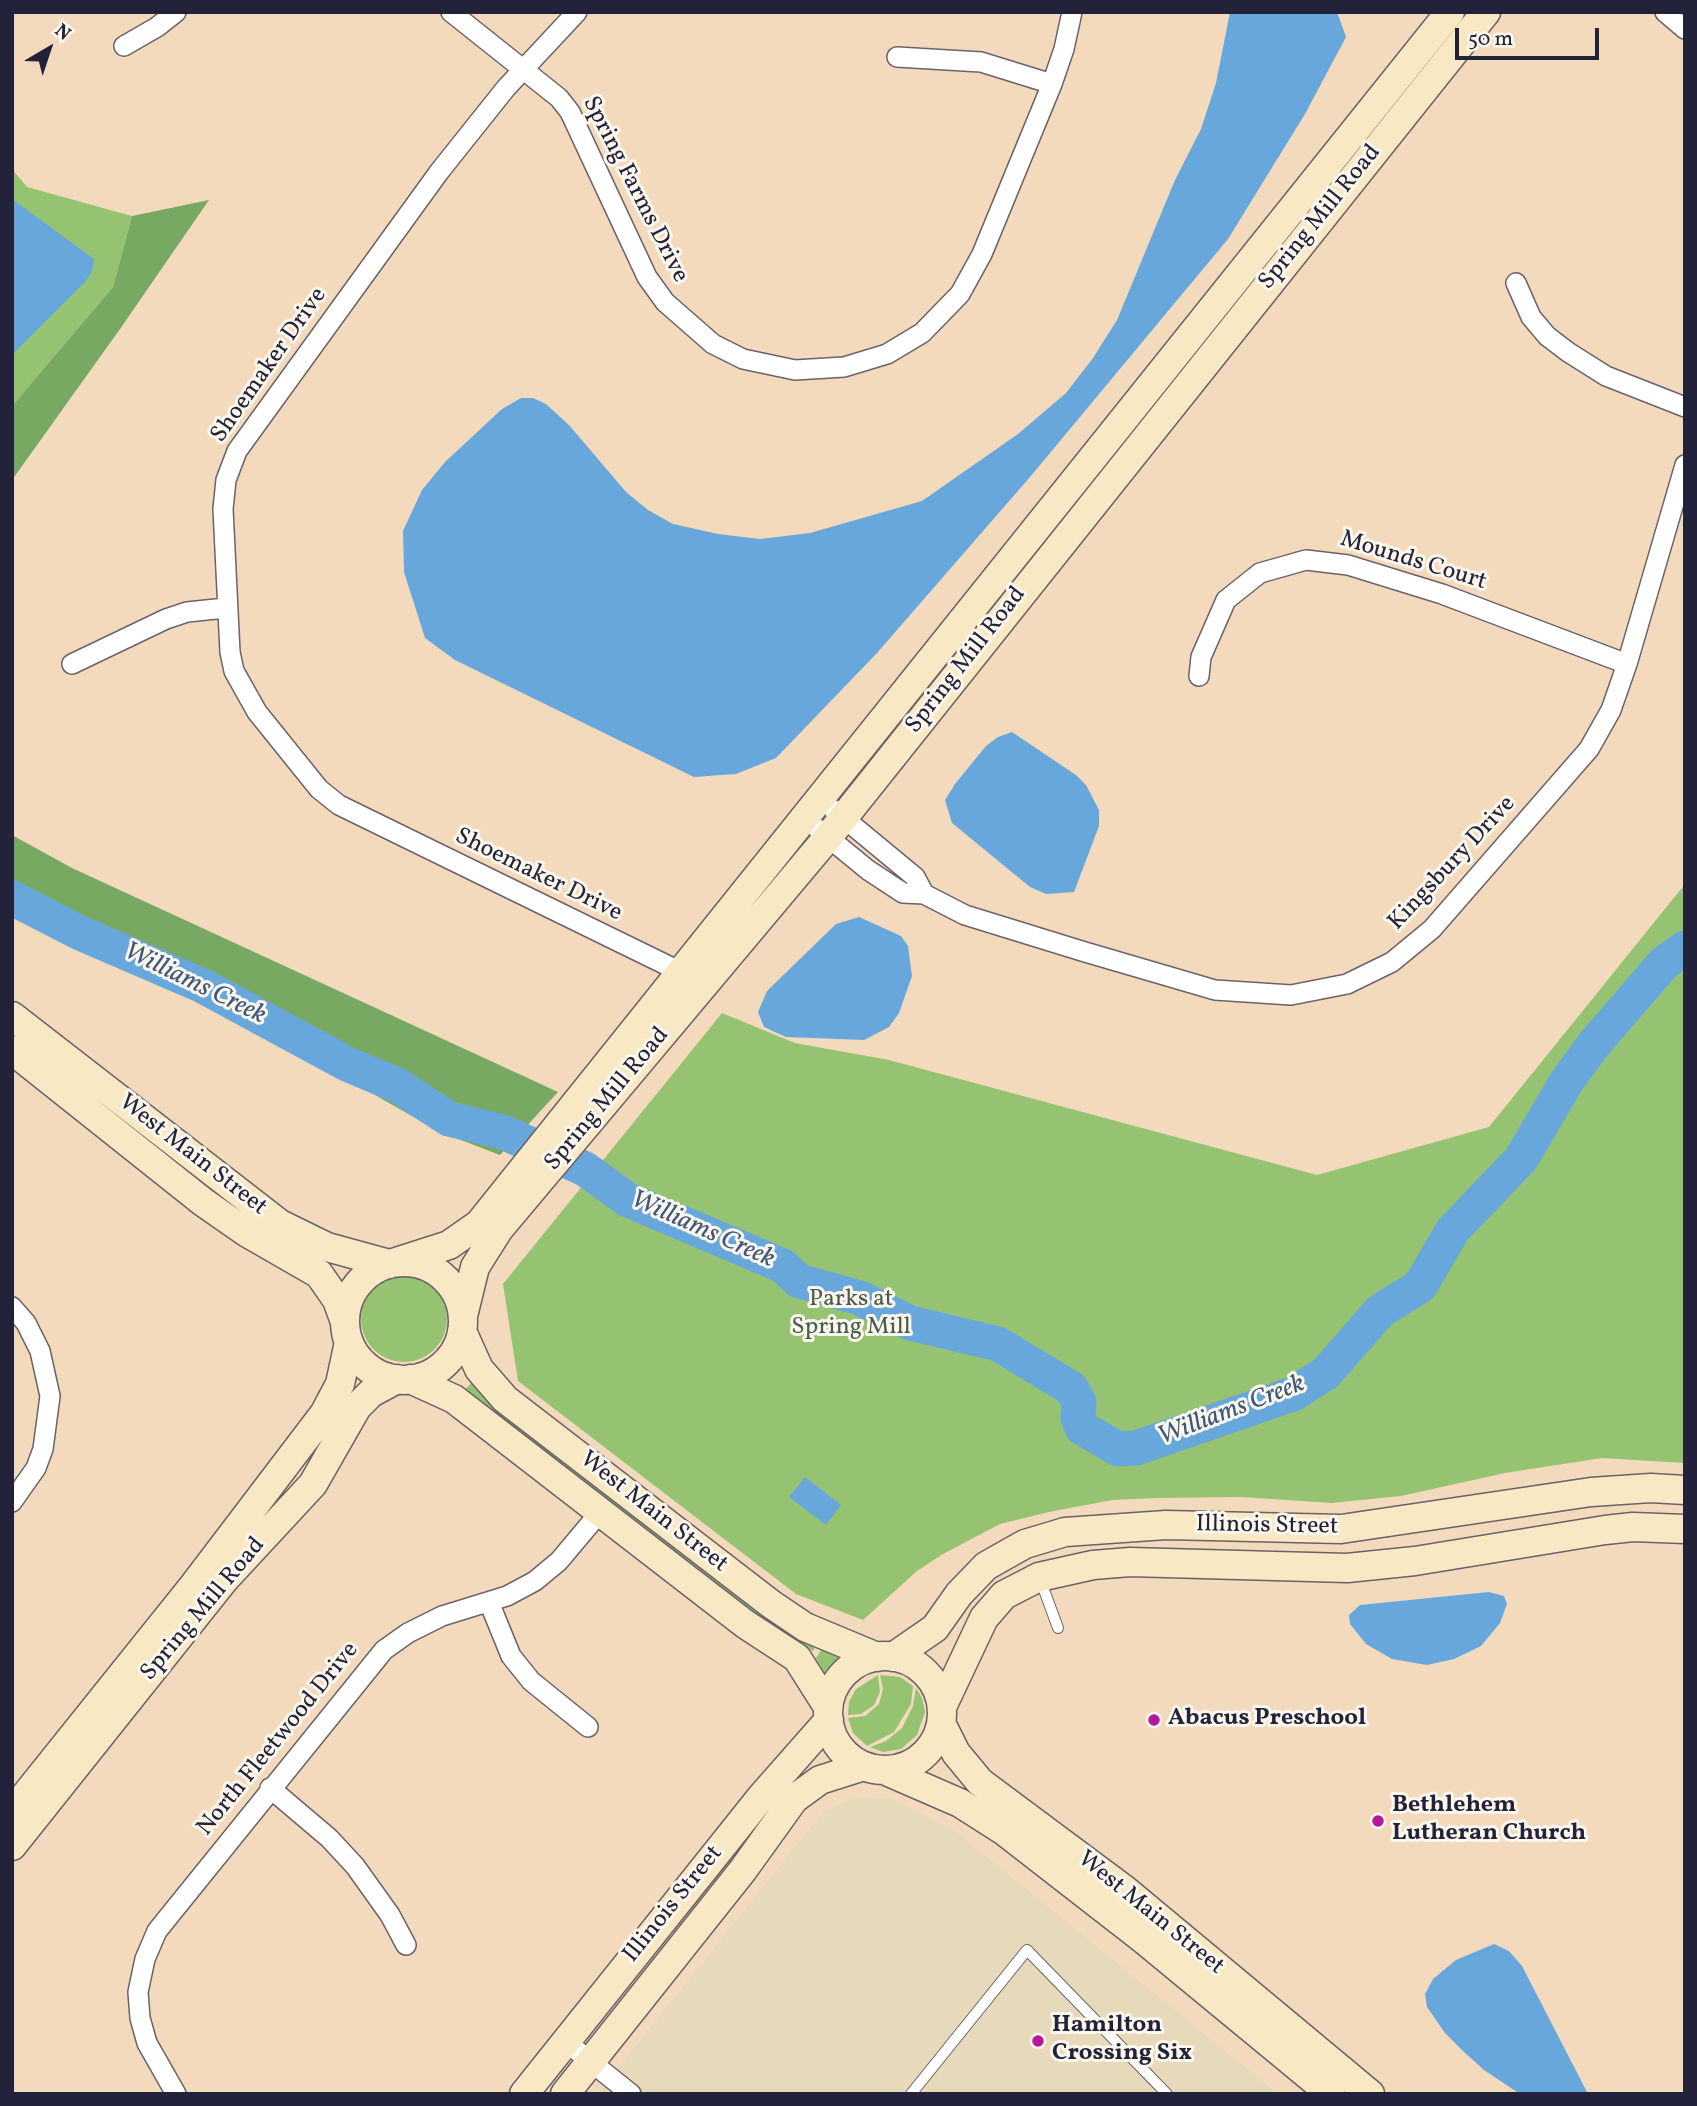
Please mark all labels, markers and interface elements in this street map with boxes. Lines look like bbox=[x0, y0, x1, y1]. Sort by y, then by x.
north arrow bbox=[14, 14, 84, 84]
scale bar bbox=[1459, 14, 1602, 58]
text: N bbox=[49, 18, 76, 47]
text: 50 m bbox=[1468, 25, 1513, 54]
street label: Spring Farms Drive bbox=[575, 92, 693, 288]
street label: Spring Mill Road bbox=[1254, 140, 1388, 296]
street label: Shoemaker Drive bbox=[206, 283, 334, 449]
street label: Mounds Court bbox=[1336, 526, 1490, 598]
street label: Spring Mill Road bbox=[901, 582, 1033, 740]
street label: Kingsbury Drive bbox=[1383, 791, 1523, 937]
street label: Shoemaker Drive bbox=[450, 823, 626, 929]
water label: Williams Creek bbox=[118, 937, 270, 1033]
street label: Spring Mill Road bbox=[540, 1022, 676, 1178]
street label: West Main Street bbox=[112, 1089, 272, 1223]
water label: Williams Creek bbox=[625, 1185, 779, 1277]
park label: Parks at Spring Mill bbox=[791, 1287, 911, 1343]
water label: Williams Creek bbox=[1154, 1370, 1310, 1454]
street label: West Main Street bbox=[573, 1446, 733, 1580]
street label: Illinois Street bbox=[1196, 1511, 1338, 1543]
street label: Spring Mill Road bbox=[136, 1532, 272, 1688]
street label: North Fleetwood Drive bbox=[192, 1637, 366, 1843]
place label: Abacus Preschool bbox=[1168, 1706, 1366, 1734]
marker: Abacus Preschool bbox=[1146, 1712, 1162, 1728]
place label: Bethlehem Lutheran Church bbox=[1392, 1793, 1586, 1849]
marker: Bethlehem Lutheran Church bbox=[1370, 1813, 1386, 1829]
street label: Illinois Street bbox=[618, 1841, 730, 1969]
street label: West Main Street bbox=[1071, 1846, 1229, 1982]
place label: Hamilton Crossing Six bbox=[1052, 2013, 1192, 2069]
marker: Hamilton Crossing Six bbox=[1030, 2033, 1046, 2049]

